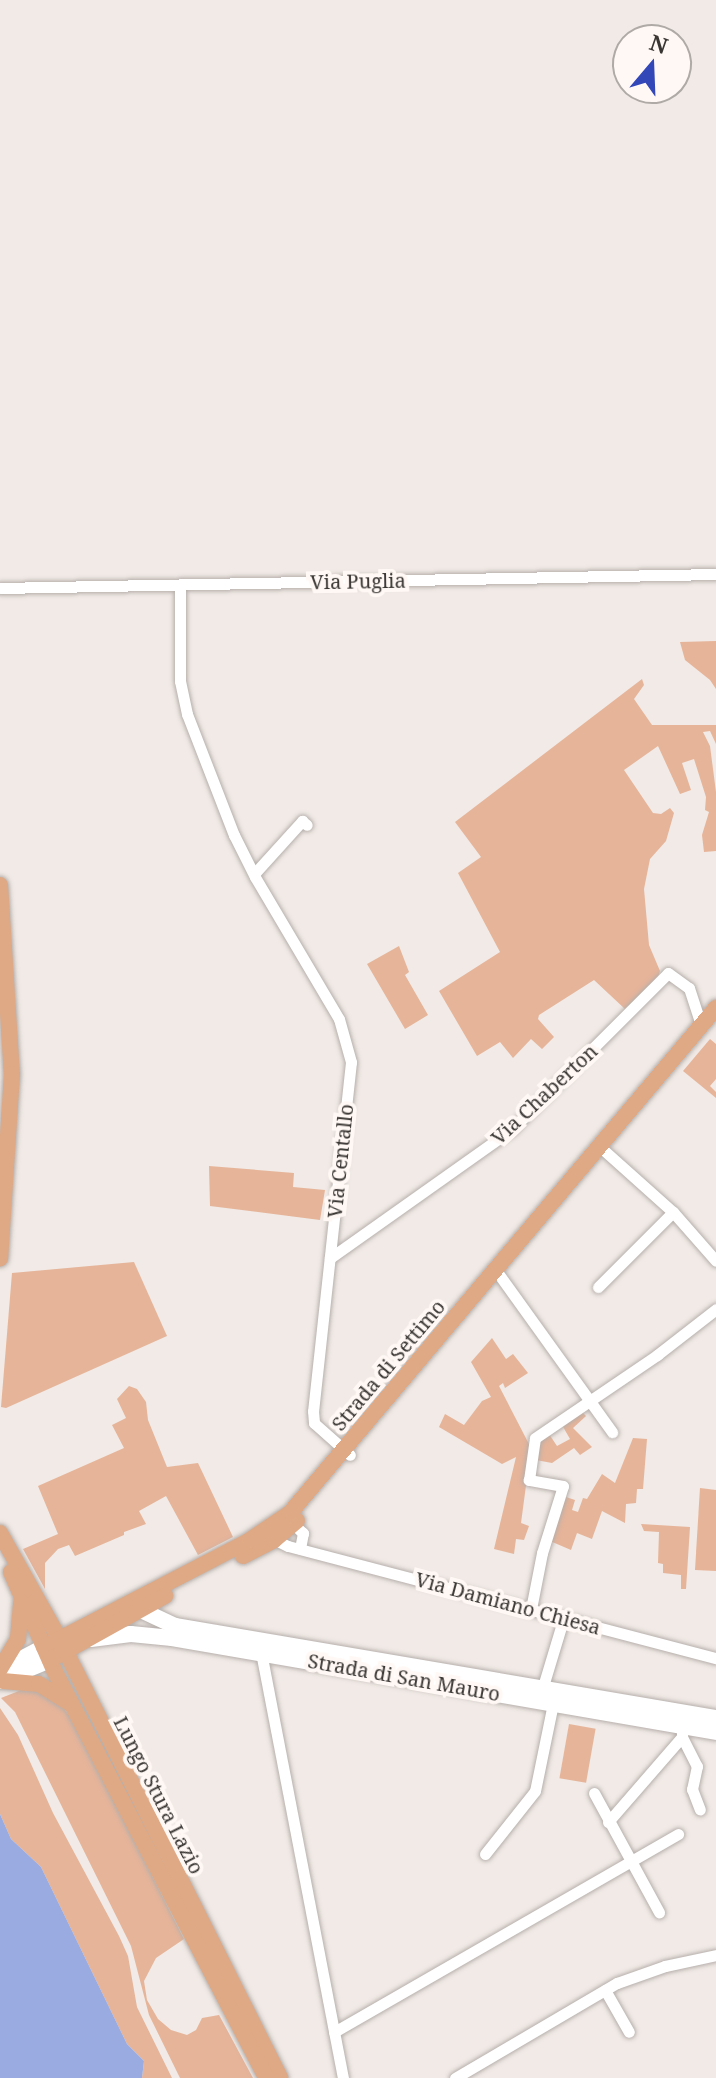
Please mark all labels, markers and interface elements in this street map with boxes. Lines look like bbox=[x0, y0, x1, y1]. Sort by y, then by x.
north arrow bbox=[612, 24, 692, 104]
text: N bbox=[646, 26, 672, 60]
street label: Via Puglia bbox=[310, 568, 406, 594]
street label: Via Chaberton bbox=[486, 1039, 602, 1149]
street label: Via Centallo bbox=[322, 1103, 358, 1219]
street label: Strada di Settimo bbox=[326, 1295, 450, 1435]
street label: Via Damiano Chiesa bbox=[413, 1567, 603, 1639]
street label: Strada di San Mauro bbox=[306, 1648, 502, 1706]
street label: Lungo Stura Lazio bbox=[109, 1712, 209, 1878]

